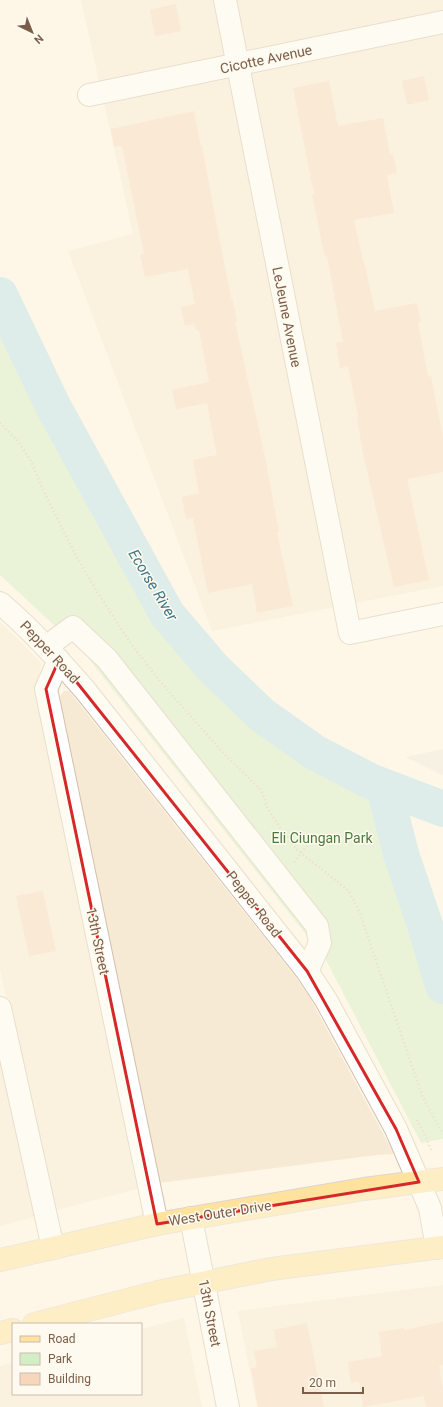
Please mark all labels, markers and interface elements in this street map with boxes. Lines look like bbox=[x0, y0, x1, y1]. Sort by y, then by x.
north arrow bbox=[12, 12, 52, 52]
text: N bbox=[31, 32, 46, 47]
street label: Cicotte Avenue bbox=[219, 41, 313, 77]
street label: LeJeune Avenue bbox=[269, 265, 305, 369]
water label: Ecorse River bbox=[125, 546, 182, 625]
street label: Pepper Road bbox=[17, 617, 83, 687]
park label: Eli Ciungan Park bbox=[271, 830, 373, 846]
street label: Pepper Road bbox=[223, 868, 285, 940]
street label: 13th Street bbox=[83, 906, 113, 977]
street label: West Outer Drive bbox=[167, 1197, 273, 1229]
street label: 13th Street bbox=[196, 1278, 224, 1349]
legend bbox=[12, 1323, 142, 1395]
text: Road bbox=[48, 1332, 76, 1346]
text: Park bbox=[48, 1352, 73, 1366]
scale bar bbox=[303, 1369, 363, 1395]
text: Building bbox=[48, 1372, 91, 1386]
text: 20 m bbox=[309, 1376, 336, 1390]

